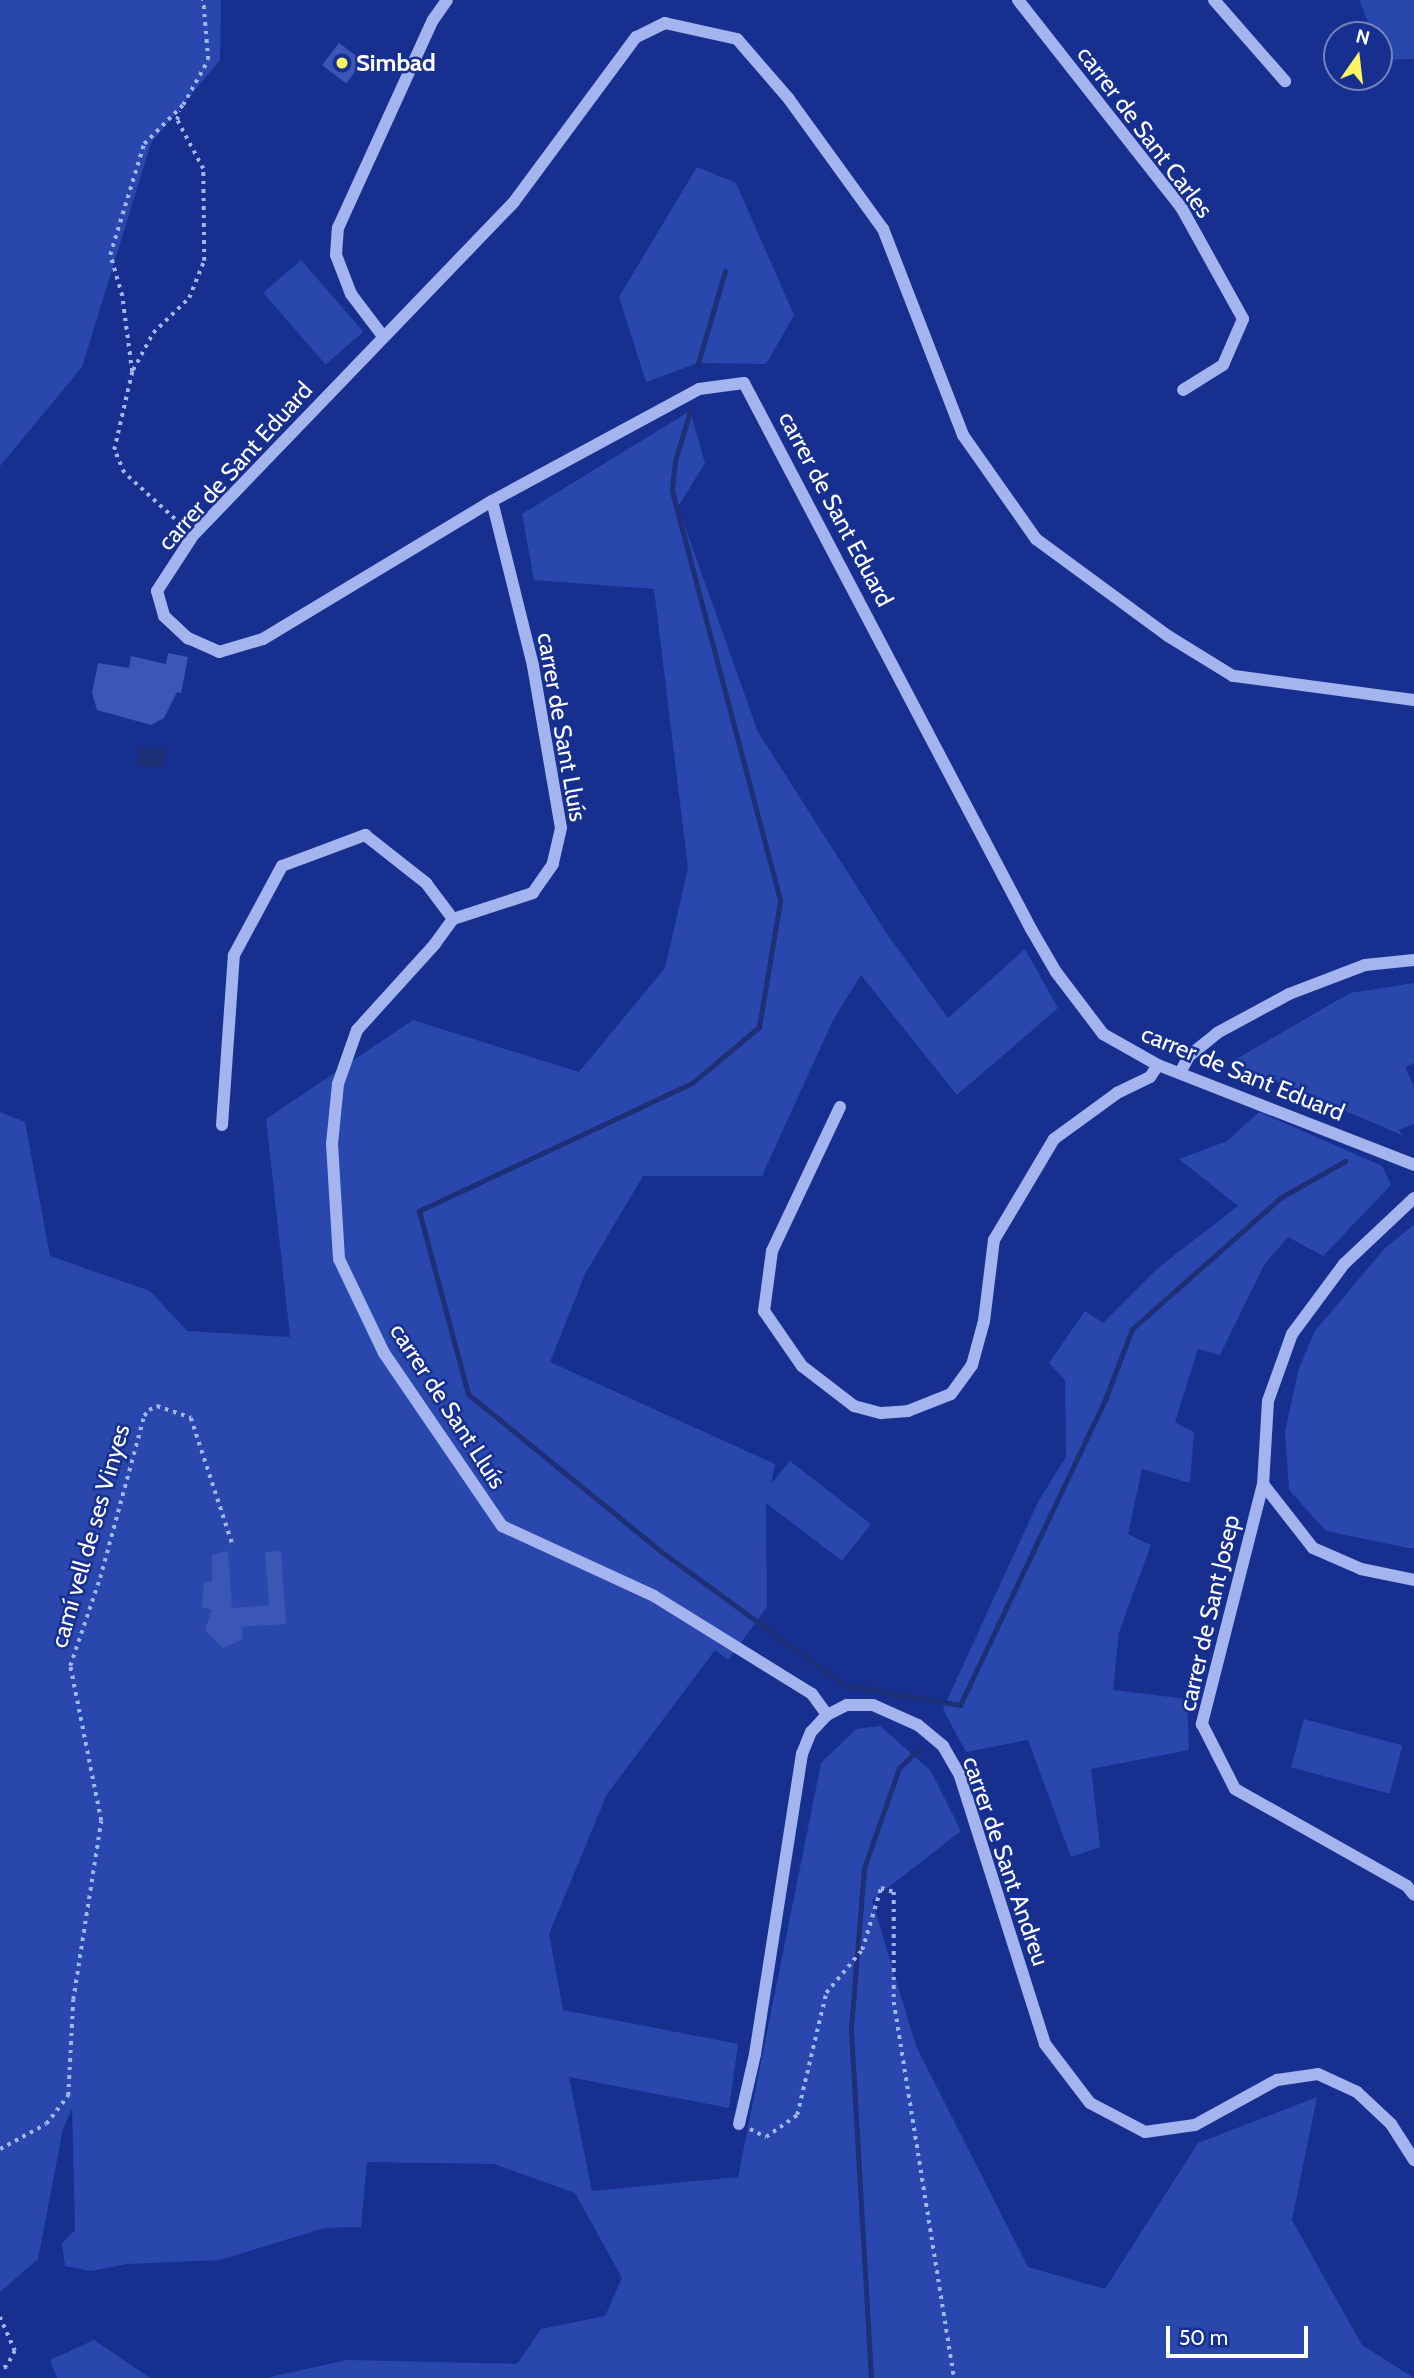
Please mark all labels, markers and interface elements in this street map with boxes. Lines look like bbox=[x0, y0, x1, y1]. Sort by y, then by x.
north arrow bbox=[1323, 21, 1393, 91]
text: N bbox=[1353, 24, 1372, 50]
street label: carrer de Sant Carles bbox=[1071, 40, 1219, 224]
place label: Simbad bbox=[356, 49, 436, 77]
marker: Simbad bbox=[334, 55, 350, 71]
street label: carrer de Sant Eduard bbox=[152, 376, 318, 556]
street label: carrer de Sant Eduard bbox=[772, 407, 900, 611]
street label: carrer de Sant Lluís bbox=[531, 630, 593, 824]
street label: carrer de Sant Eduard bbox=[1137, 1019, 1349, 1127]
street label: carrer de Sant Lluís bbox=[384, 1318, 512, 1494]
street label: camí vell de ses Vinyes bbox=[44, 1421, 136, 1651]
street label: carrer de Sant Josep bbox=[1172, 1512, 1246, 1714]
street label: carrer de Sant Andreu bbox=[957, 1753, 1055, 1969]
scale bar bbox=[1169, 2312, 1311, 2356]
text: 50 m bbox=[1179, 2325, 1228, 2350]

